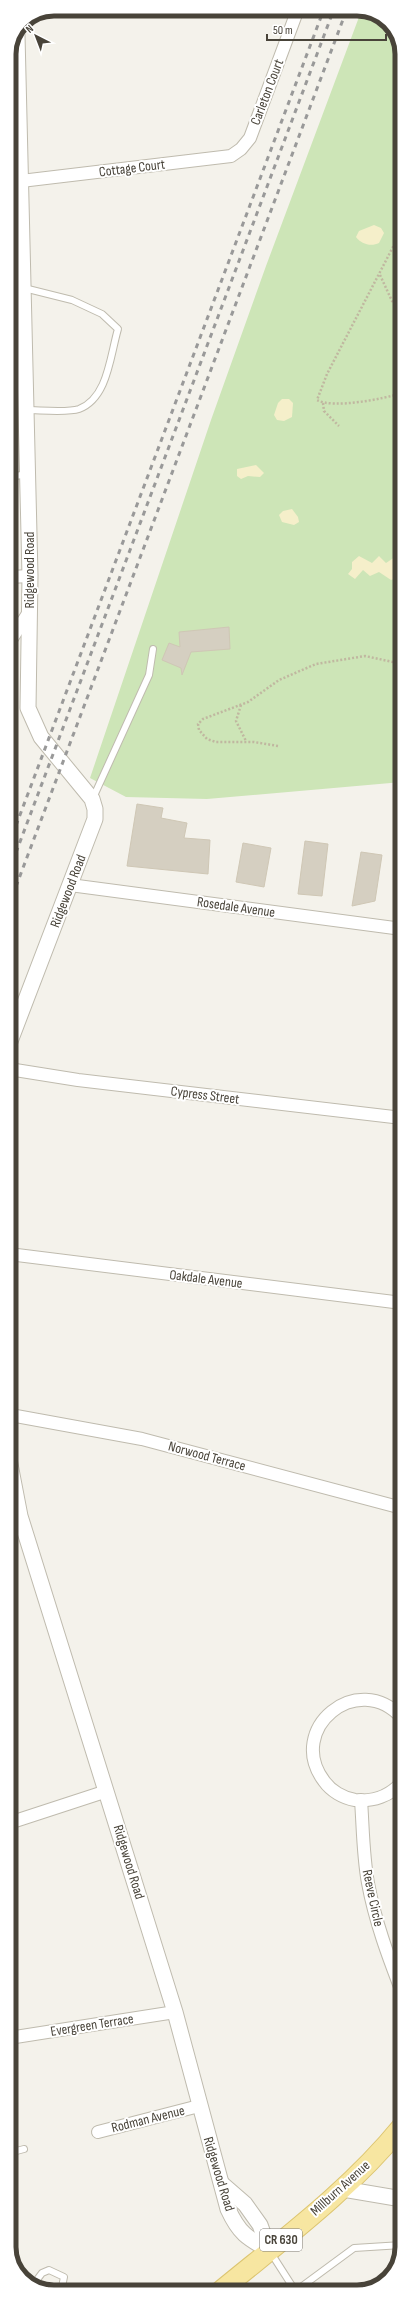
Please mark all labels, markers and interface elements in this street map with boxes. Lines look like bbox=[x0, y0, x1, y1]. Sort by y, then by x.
north arrow bbox=[16, 16, 56, 56]
scale bar bbox=[267, 16, 386, 42]
text: N bbox=[23, 22, 36, 36]
text: 50 m bbox=[273, 23, 293, 38]
street label: Carleton Court bbox=[247, 57, 287, 127]
street label: Cottage Court bbox=[98, 156, 166, 180]
street label: Ridgewood Road bbox=[21, 531, 38, 608]
street label: Ridgewood Road bbox=[46, 852, 90, 930]
street label: Rosedale Avenue bbox=[196, 893, 276, 921]
street label: Cypress Street bbox=[170, 1082, 240, 1108]
street label: Oakdale Avenue bbox=[169, 1266, 243, 1292]
street label: Norwood Terrace bbox=[166, 1438, 248, 1474]
street label: Ridgewood Road bbox=[110, 1823, 148, 1901]
street label: Reeve Circle bbox=[359, 1868, 387, 1928]
street label: Evergreen Terrace bbox=[49, 2010, 135, 2040]
street label: Rodman Avenue bbox=[110, 2102, 186, 2136]
street label: Ridgewood Road bbox=[200, 2135, 238, 2213]
street label: Millburn Avenue bbox=[307, 2157, 373, 2219]
road number: CR 630 bbox=[260, 2229, 302, 2251]

